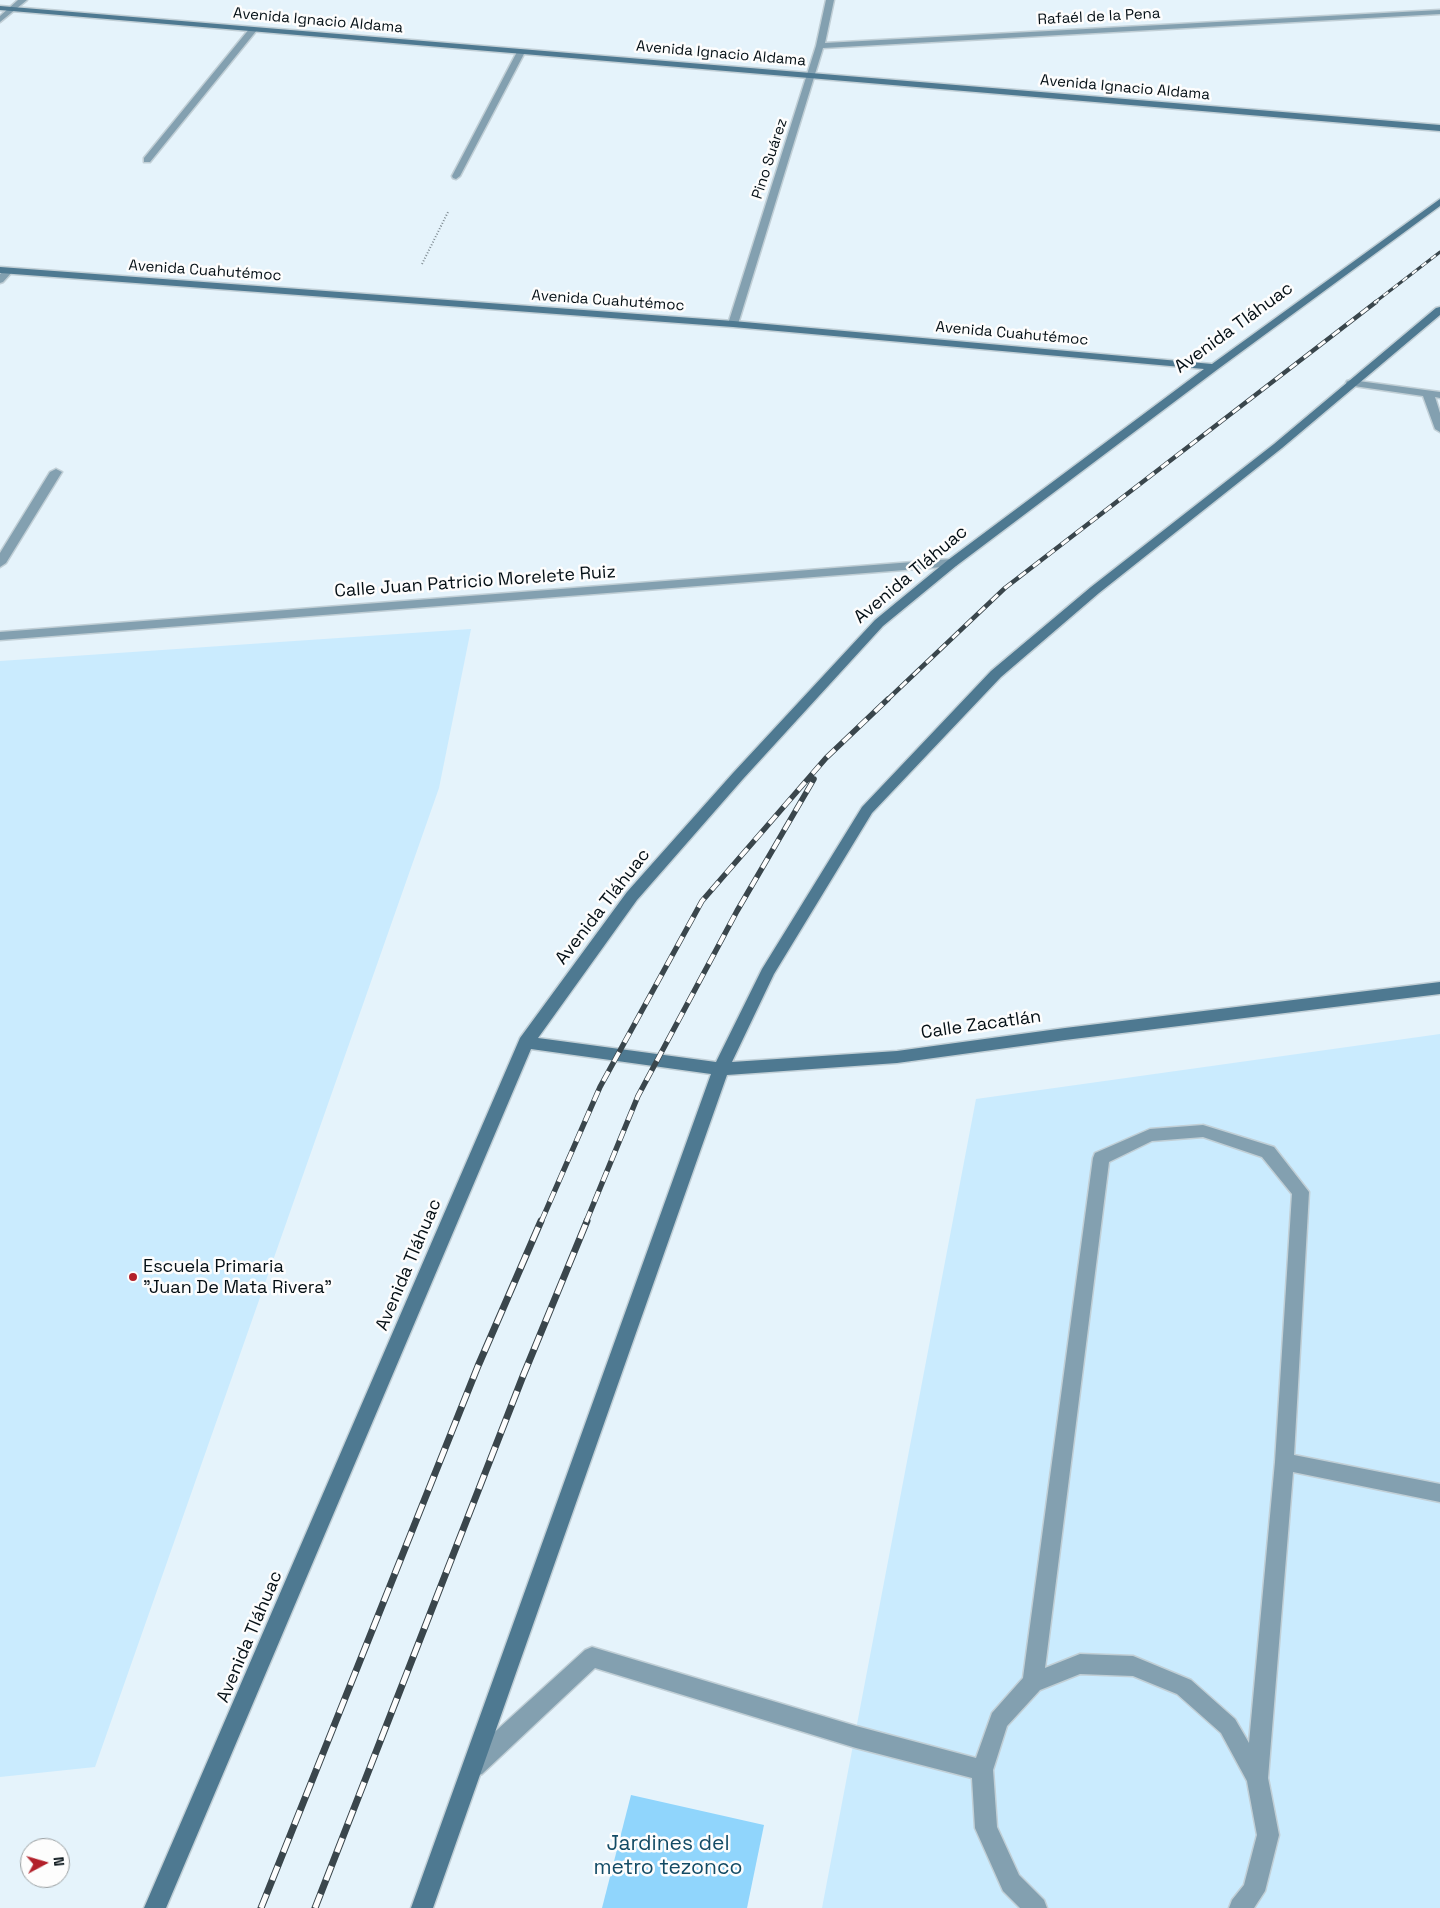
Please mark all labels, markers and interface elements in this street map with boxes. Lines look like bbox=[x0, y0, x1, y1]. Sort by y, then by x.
street label: Avenida Ignacio Aldama bbox=[232, 5, 404, 37]
street label: Rafaél de la Pena bbox=[1037, 5, 1161, 29]
street label: Avenida Ignacio Aldama bbox=[635, 38, 807, 70]
street label: Avenida Ignacio Aldama bbox=[1039, 72, 1211, 104]
street label: Pino Suárez bbox=[748, 116, 792, 202]
street label: Avenida Cuahutémoc bbox=[128, 257, 282, 285]
street label: Avenida Tláhuac bbox=[1171, 278, 1297, 378]
street label: Avenida Cuahutémoc bbox=[531, 287, 685, 315]
street label: Avenida Cuahutémoc bbox=[935, 318, 1089, 350]
street label: Avenida Tláhuac bbox=[850, 521, 972, 629]
street label: Calle Juan Patricio Morelete Ruiz bbox=[334, 561, 616, 603]
street label: Avenida Tláhuac bbox=[551, 845, 655, 969]
street label: Calle Zacatlán bbox=[920, 1006, 1042, 1044]
street label: Avenida Tláhuac bbox=[371, 1196, 447, 1334]
place label: Escuela Primaria "Juan De Mata Rivera" bbox=[143, 1256, 332, 1298]
marker: Escuela Primaria "Juan De Mata Rivera" bbox=[127, 1271, 139, 1283]
street label: Avenida Tláhuac bbox=[212, 1568, 288, 1706]
park label: Jardines del metro tezonco bbox=[594, 1831, 742, 1881]
north arrow bbox=[20, 1838, 70, 1888]
text: N bbox=[49, 1856, 68, 1867]

